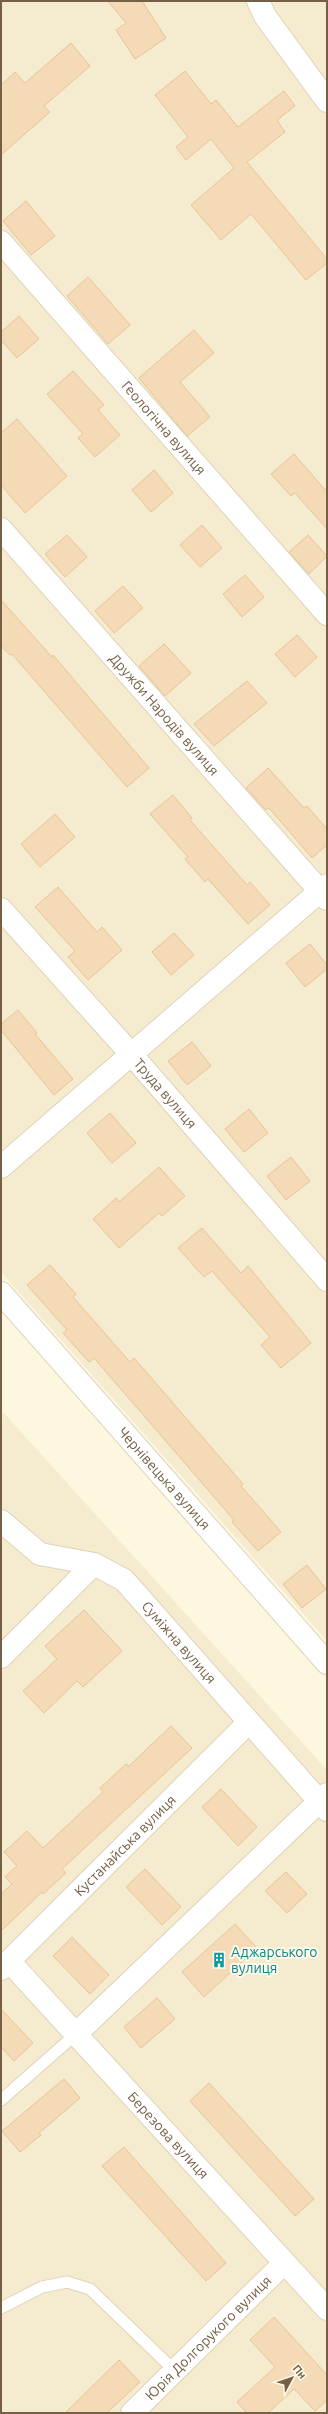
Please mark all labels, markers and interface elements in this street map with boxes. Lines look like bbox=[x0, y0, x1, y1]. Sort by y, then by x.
street label: Геологічна вулиця bbox=[118, 378, 209, 478]
street label: Дружби Народів вулиця bbox=[106, 650, 222, 779]
street label: Труда вулиця bbox=[131, 1055, 200, 1132]
street label: Чернівецька вулиця bbox=[115, 1424, 214, 1533]
street label: Суміжна вулиця bbox=[138, 1598, 219, 1687]
street label: Кустанайська вулиця bbox=[71, 1792, 179, 1899]
place label: Аджарського вулиця bbox=[231, 1944, 317, 1976]
building icon: Аджарського вулиця bbox=[210, 1951, 228, 1969]
street label: Березова вулиця bbox=[125, 2089, 212, 2182]
street label: Юрія Долгорукого вулиця bbox=[142, 2272, 274, 2403]
north arrow bbox=[272, 2358, 312, 2398]
text: Пн bbox=[290, 2362, 309, 2381]

